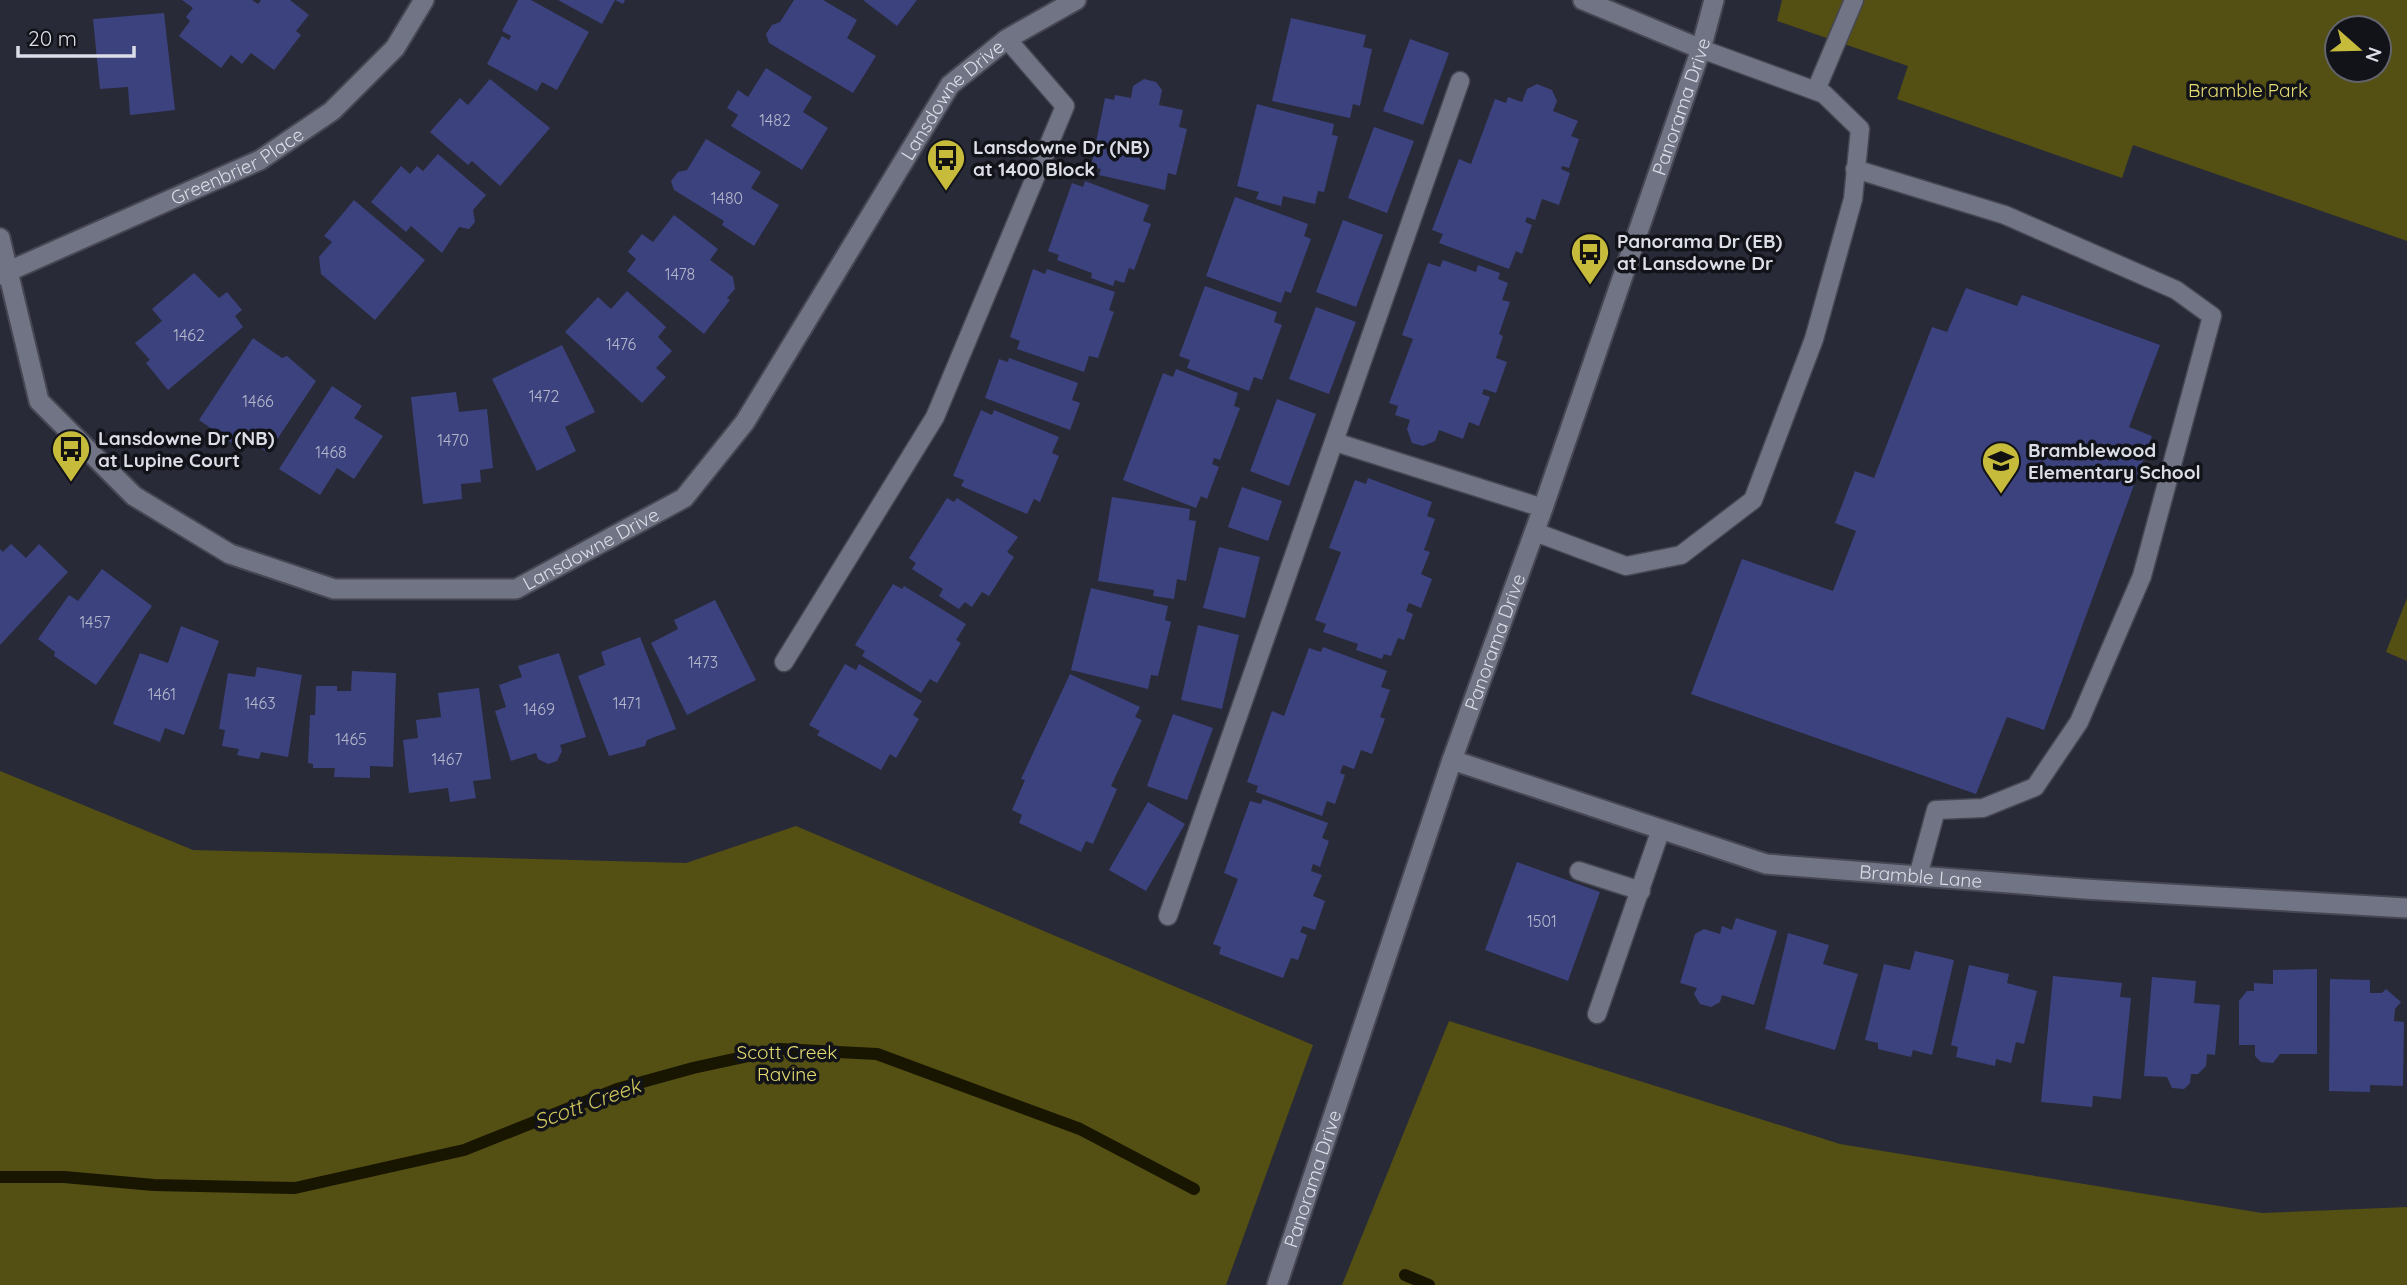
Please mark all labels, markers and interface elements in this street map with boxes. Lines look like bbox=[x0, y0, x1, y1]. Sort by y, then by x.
scale bar bbox=[18, 14, 133, 58]
north arrow bbox=[2323, 14, 2393, 84]
text: 20 m bbox=[28, 25, 77, 51]
street label: Lansdowne Drive bbox=[895, 34, 1009, 164]
street label: Panorama Drive bbox=[1646, 35, 1715, 178]
text: N bbox=[2360, 44, 2388, 65]
park label: Bramble Park bbox=[2188, 78, 2308, 102]
house number: 1482 bbox=[759, 110, 791, 130]
street label: Greenbrier Place bbox=[167, 122, 308, 210]
place label: Lansdowne Dr (NB) at 1400 Block bbox=[973, 135, 1150, 181]
bus stop icon: Lansdowne Dr (NB) at 1400 Block bbox=[925, 137, 967, 192]
house number: 1480 bbox=[711, 188, 743, 208]
place label: Panorama Dr (EB) at Lansdowne Dr bbox=[1617, 229, 1782, 275]
bus stop icon: Panorama Dr (EB) at Lansdowne Dr bbox=[1569, 231, 1611, 286]
house number: 1478 bbox=[665, 264, 695, 284]
house number: 1462 bbox=[173, 325, 205, 345]
house number: 1476 bbox=[606, 334, 636, 354]
house number: 1472 bbox=[529, 386, 559, 406]
house number: 1466 bbox=[242, 391, 274, 411]
place label: Lansdowne Dr (NB) at Lupine Court bbox=[98, 426, 275, 472]
bus stop icon: Lansdowne Dr (NB) at Lupine Court bbox=[50, 428, 92, 483]
house number: 1470 bbox=[437, 430, 469, 450]
place label: Bramblewood Elementary School bbox=[2028, 438, 2201, 484]
school or university icon: Bramblewood Elementary School bbox=[1980, 440, 2022, 495]
house number: 1468 bbox=[315, 442, 347, 462]
street label: Lansdowne Drive bbox=[519, 502, 663, 595]
street label: Panorama Drive bbox=[1459, 570, 1530, 713]
house number: 1457 bbox=[79, 612, 111, 632]
house number: 1473 bbox=[688, 652, 718, 672]
house number: 1461 bbox=[148, 684, 176, 704]
house number: 1463 bbox=[244, 693, 276, 713]
house number: 1471 bbox=[613, 693, 641, 713]
house number: 1469 bbox=[523, 699, 555, 719]
house number: 1465 bbox=[335, 729, 367, 749]
house number: 1467 bbox=[432, 749, 462, 769]
street label: Bramble Lane bbox=[1858, 859, 1983, 893]
house number: 1501 bbox=[1527, 911, 1557, 931]
park label: Scott Creek Ravine bbox=[736, 1040, 838, 1086]
water label: Scott Creek bbox=[530, 1071, 646, 1134]
street label: Panorama Drive bbox=[1278, 1107, 1347, 1251]

